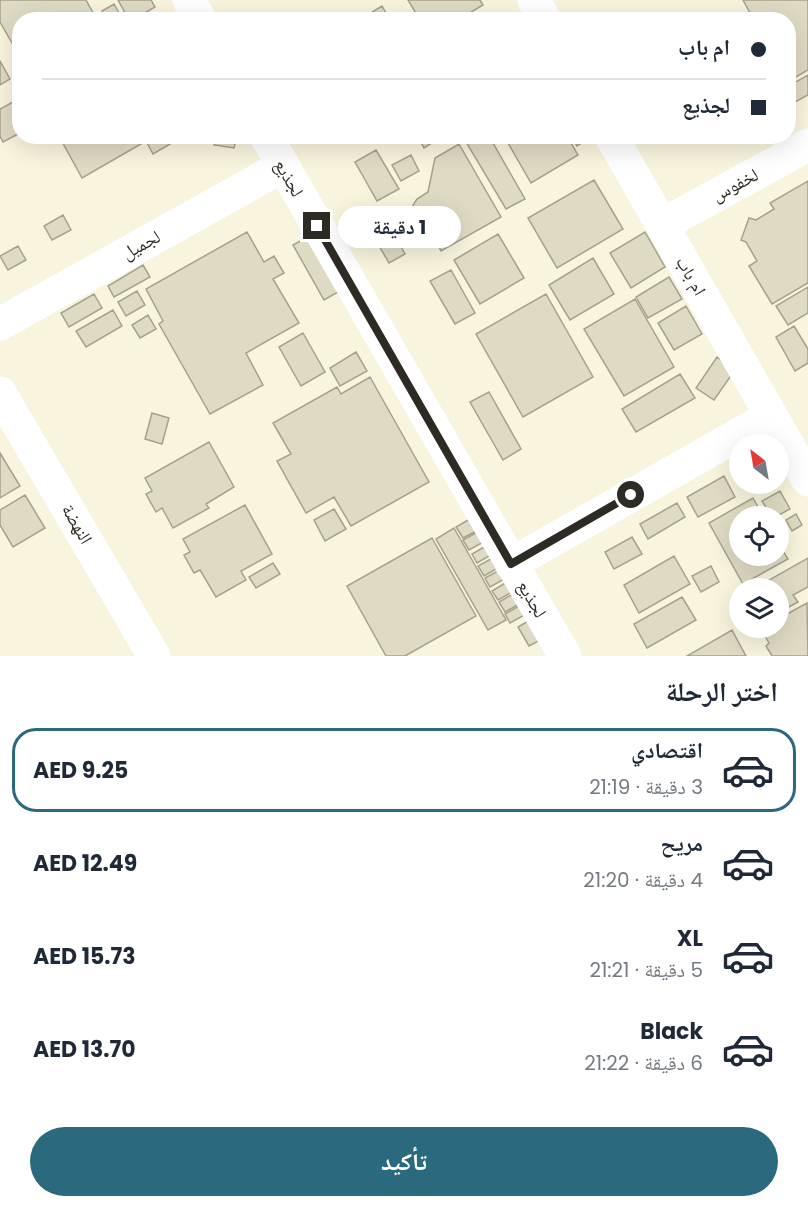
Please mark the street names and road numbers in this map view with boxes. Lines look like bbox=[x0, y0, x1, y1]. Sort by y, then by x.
street label: لجذيع bbox=[269, 155, 310, 201]
street label: لخفوس bbox=[707, 162, 762, 207]
street label: لجميل bbox=[117, 224, 164, 265]
street label: ام باب bbox=[670, 252, 713, 300]
street label: النهضة bbox=[56, 499, 99, 548]
street label: لجذيع bbox=[512, 576, 553, 622]

